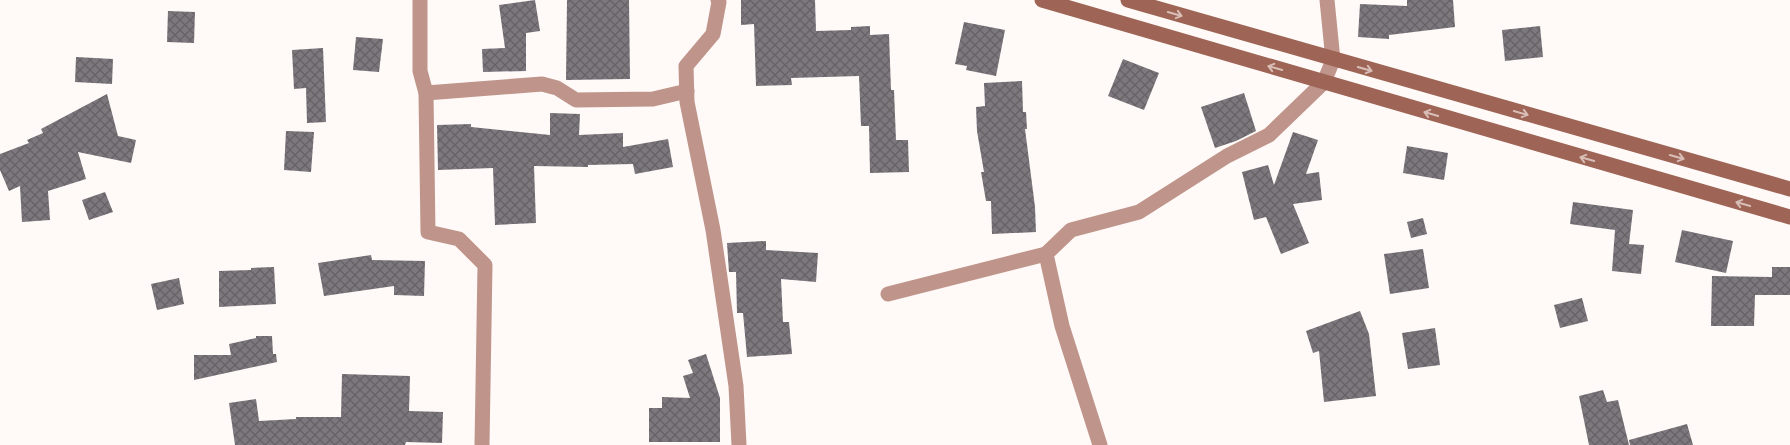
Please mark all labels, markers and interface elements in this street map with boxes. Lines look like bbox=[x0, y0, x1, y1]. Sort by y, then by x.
one-way arrow bbox=[1166, 9, 1182, 19]
one-way arrow bbox=[1267, 63, 1283, 72]
one-way arrow bbox=[1356, 64, 1372, 74]
one-way arrow bbox=[1423, 108, 1439, 118]
one-way arrow bbox=[1512, 109, 1528, 119]
one-way arrow bbox=[1669, 153, 1685, 163]
one-way arrow bbox=[1579, 154, 1595, 164]
one-way arrow bbox=[1736, 199, 1752, 208]

